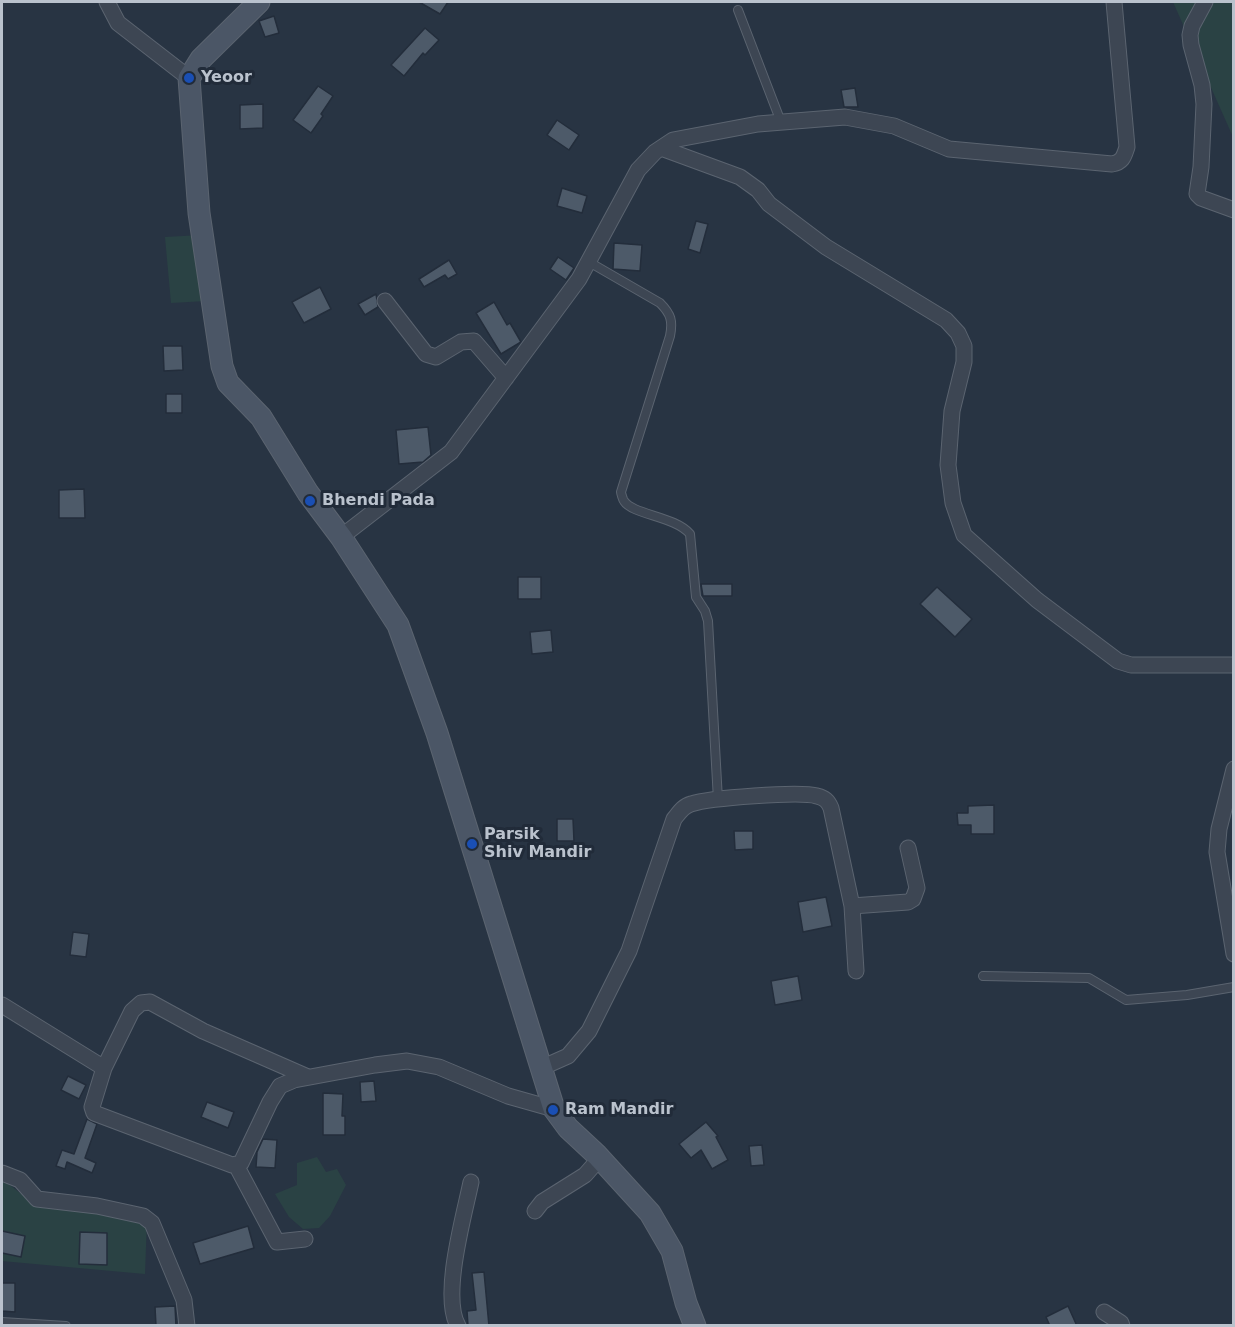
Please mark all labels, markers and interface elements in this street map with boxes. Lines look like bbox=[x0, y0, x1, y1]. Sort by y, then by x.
place label: Yeoor bbox=[201, 68, 252, 88]
marker: Yeoor bbox=[182, 71, 196, 85]
place label: Bhendi Pada bbox=[322, 491, 435, 511]
marker: Bhendi Pada bbox=[303, 494, 317, 508]
place label: Parsik Shiv Mandir bbox=[484, 825, 591, 863]
marker: Parsik Shiv Mandir bbox=[465, 837, 479, 851]
place label: Ram Mandir bbox=[565, 1100, 673, 1120]
marker: Ram Mandir bbox=[546, 1103, 560, 1117]

